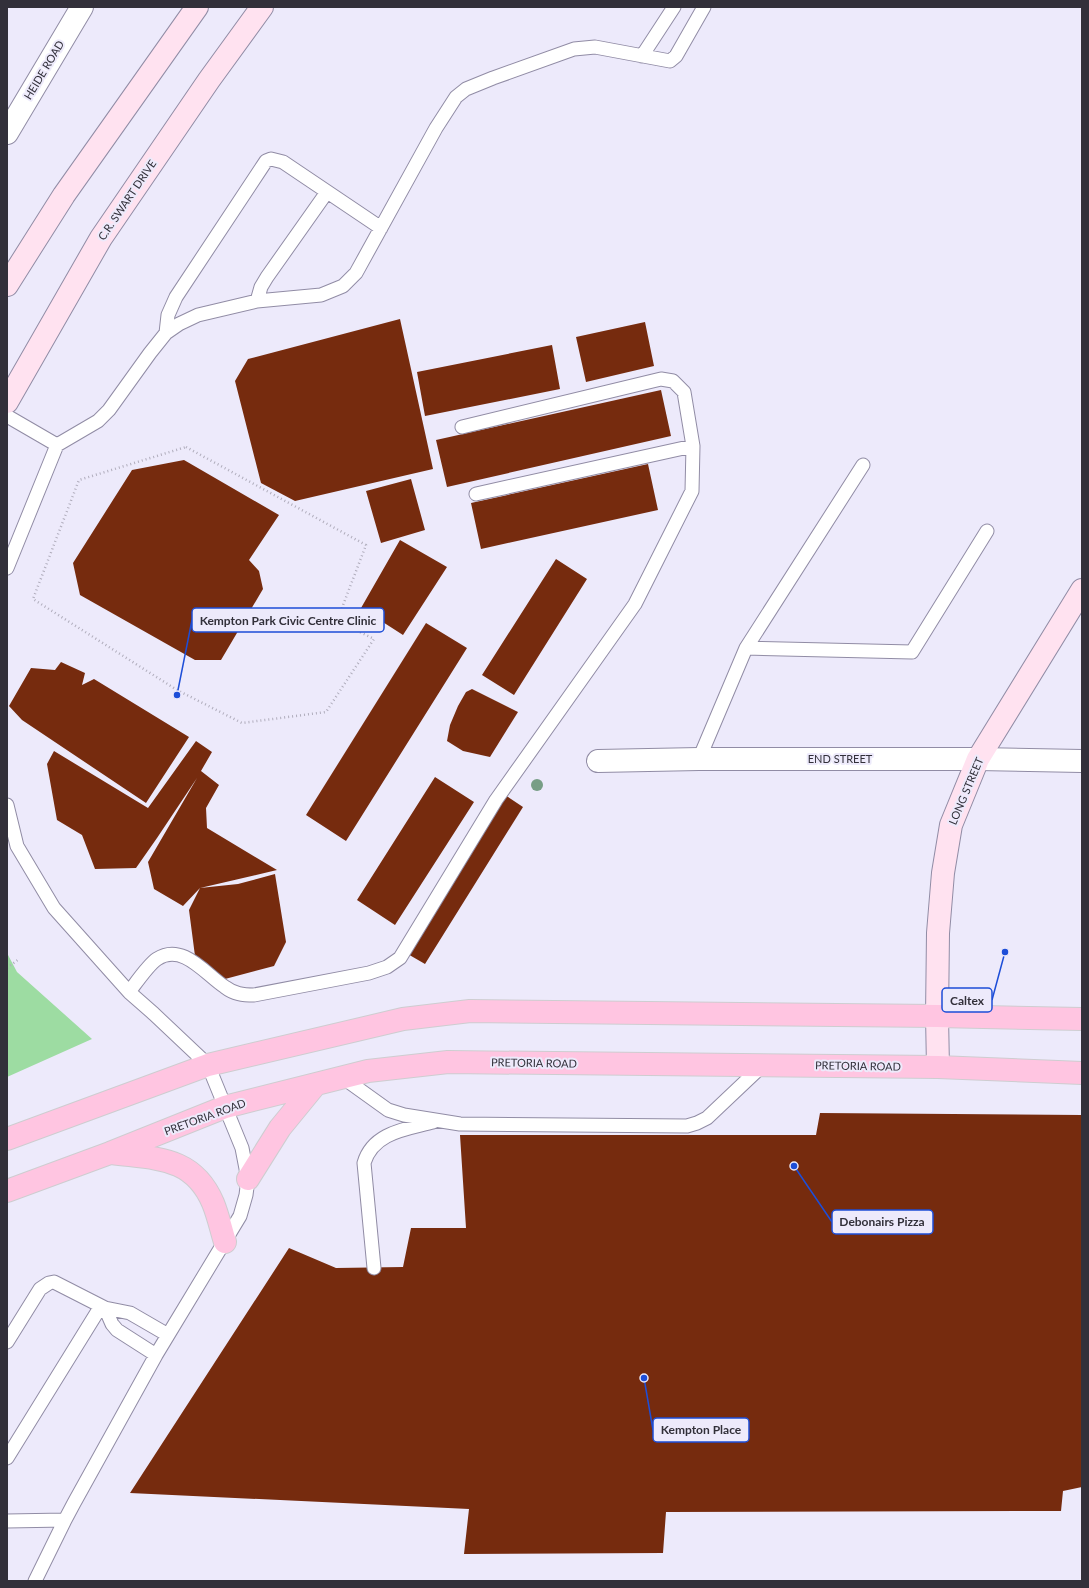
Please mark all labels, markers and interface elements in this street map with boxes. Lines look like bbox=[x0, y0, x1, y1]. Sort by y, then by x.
street label: HEIDE ROAD bbox=[21, 38, 66, 102]
street label: C.R. SWART DRIVE bbox=[95, 157, 158, 242]
callout: Kempton Park Civic Centre Clinic bbox=[192, 608, 384, 632]
text: Kempton Park Civic Centre Clinic bbox=[200, 613, 377, 628]
street label: END STREET bbox=[808, 752, 873, 765]
street label: LONG STREET bbox=[946, 755, 986, 826]
callout: Caltex bbox=[942, 988, 992, 1012]
text: Caltex bbox=[950, 993, 985, 1008]
street label: PRETORIA ROAD bbox=[491, 1055, 577, 1070]
street label: PRETORIA ROAD bbox=[815, 1058, 901, 1073]
street label: PRETORIA ROAD bbox=[162, 1096, 247, 1137]
callout: Debonairs Pizza bbox=[832, 1210, 933, 1234]
text: Debonairs Pizza bbox=[839, 1214, 925, 1229]
callout: Kempton Place bbox=[653, 1418, 749, 1442]
text: Kempton Place bbox=[661, 1422, 742, 1437]

